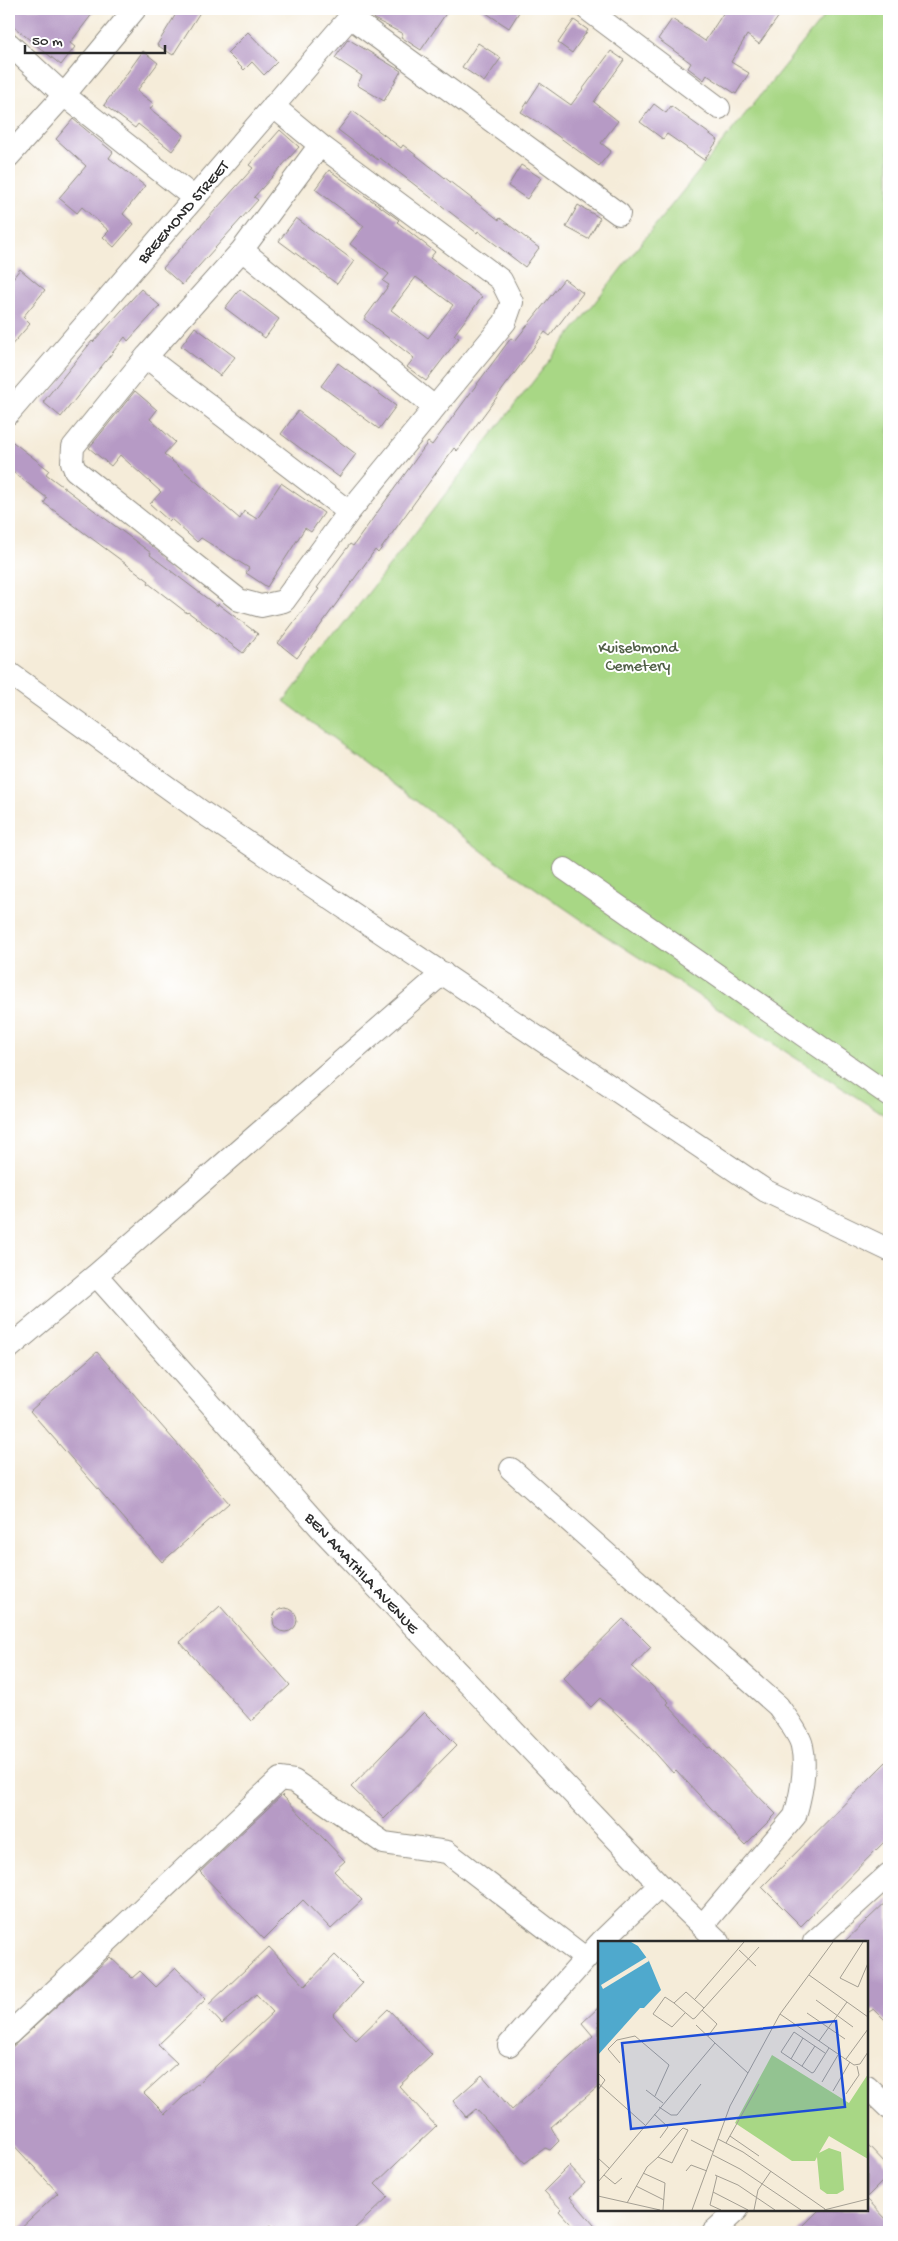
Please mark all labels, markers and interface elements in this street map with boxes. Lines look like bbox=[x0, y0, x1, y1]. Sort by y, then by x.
scale bar bbox=[25, 22, 165, 54]
text: 50 m bbox=[32, 33, 63, 51]
street label: BREEMOND STREET bbox=[134, 157, 235, 269]
park label: Kuisebmond Cemetery bbox=[598, 640, 679, 677]
street label: BEN AMATHILA AVENUE bbox=[299, 1509, 422, 1640]
inset map bbox=[598, 1941, 868, 2211]

